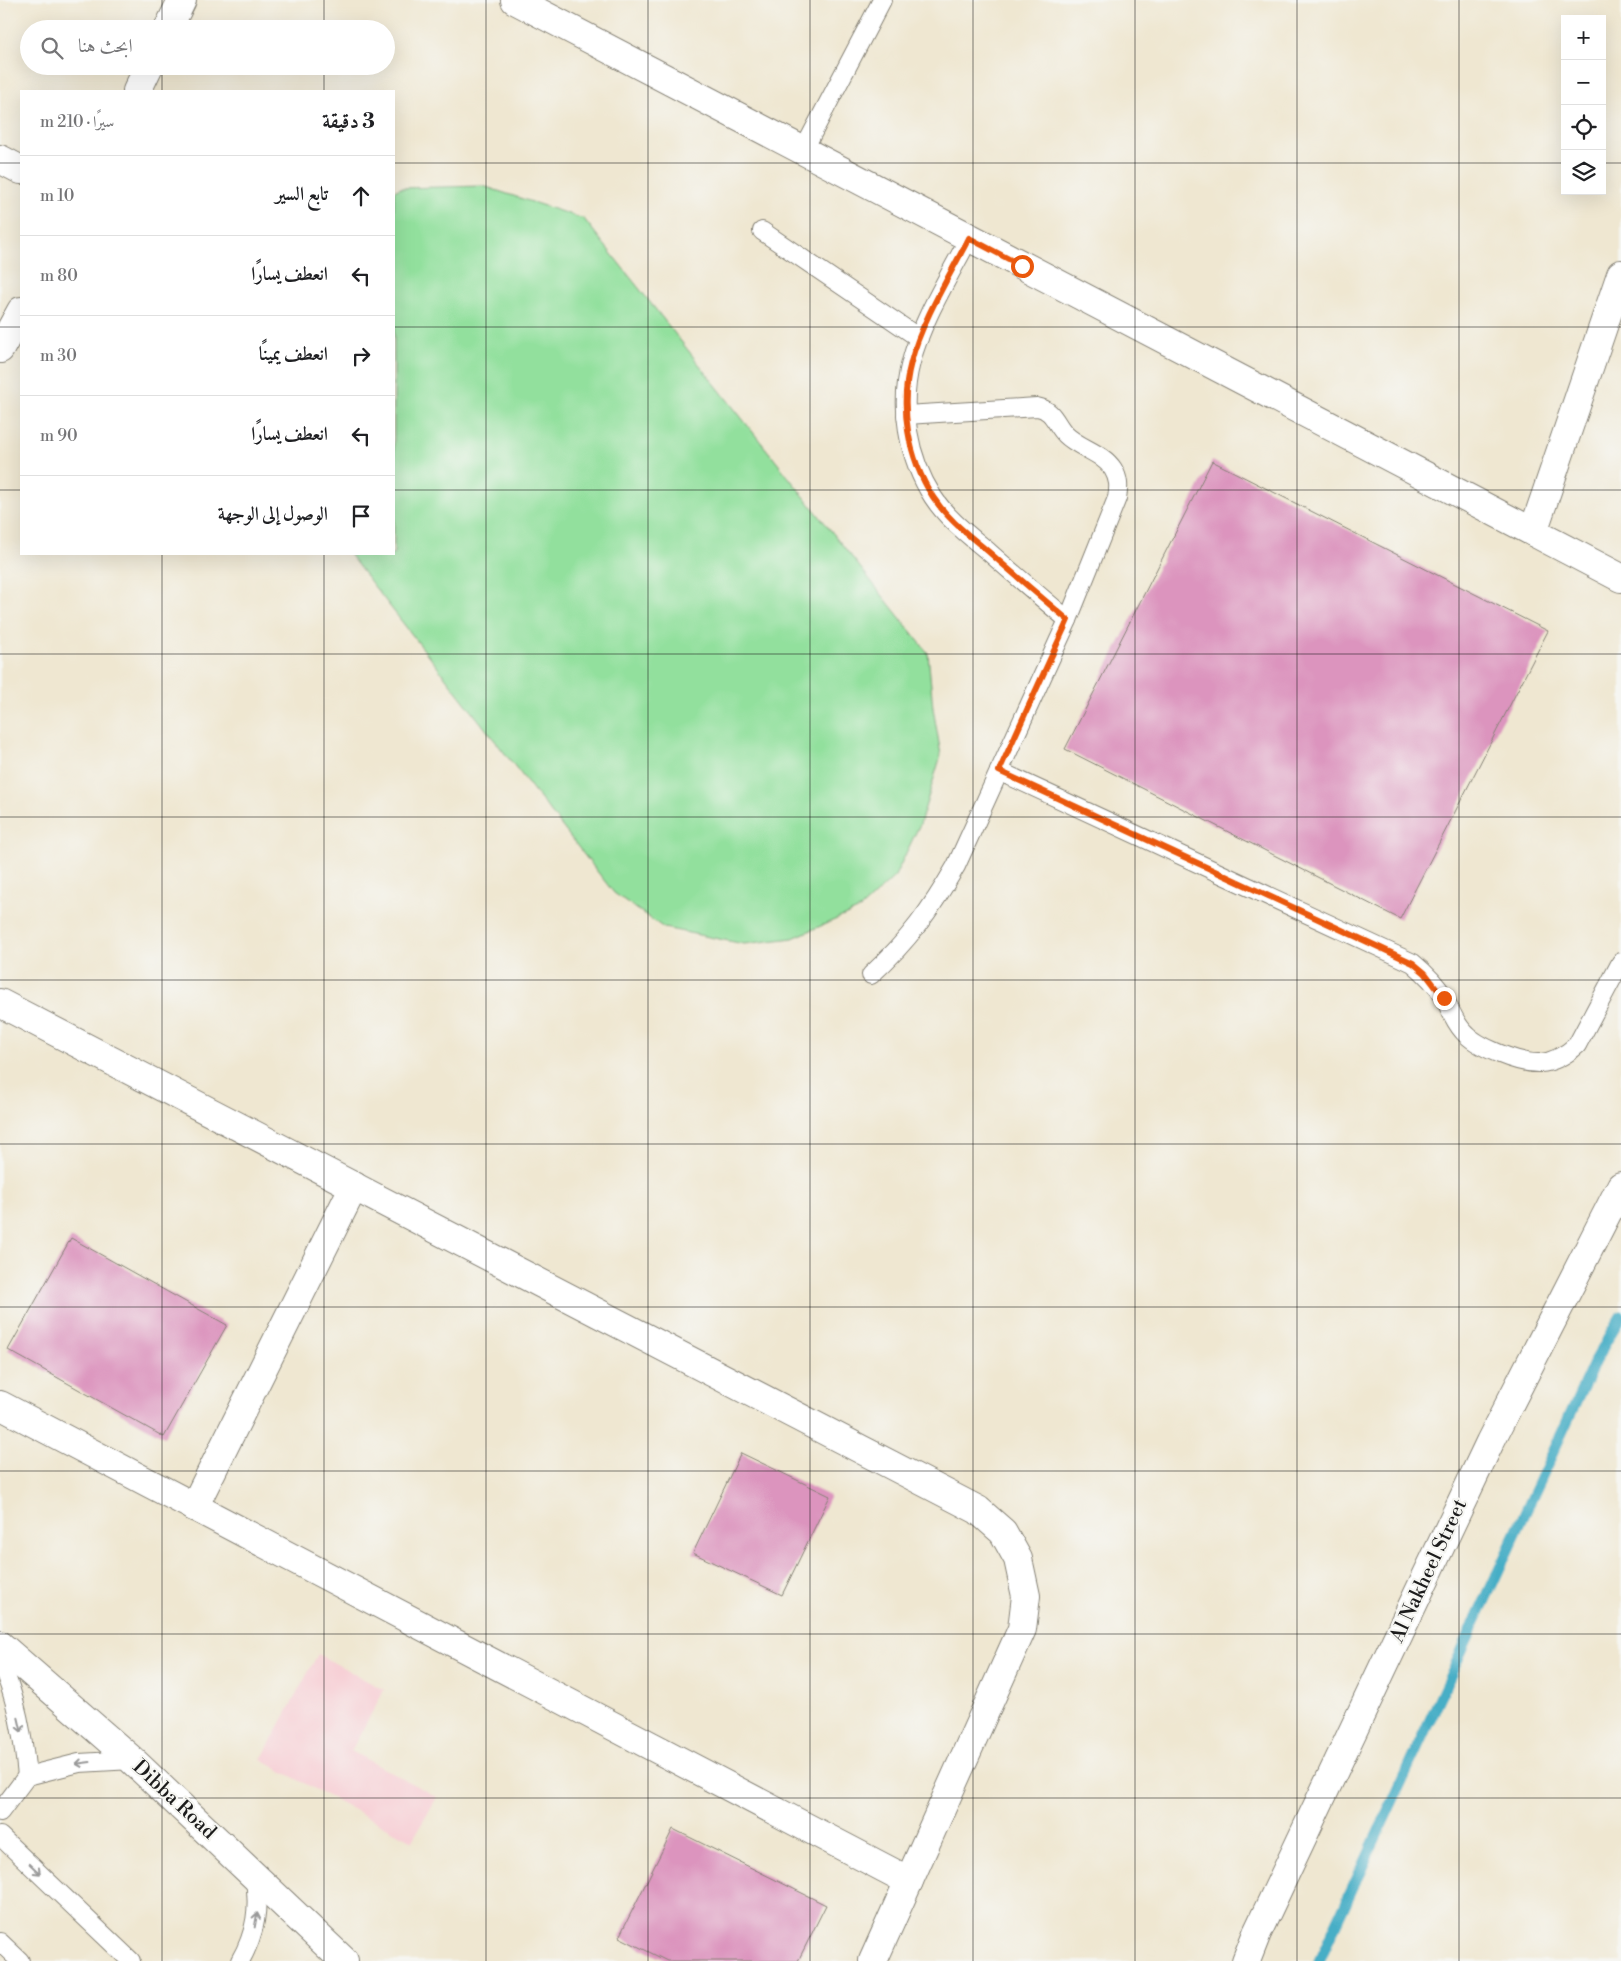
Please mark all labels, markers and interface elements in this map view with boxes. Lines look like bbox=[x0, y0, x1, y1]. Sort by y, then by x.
map controls bbox=[1561, 15, 1606, 195]
button: + bbox=[1561, 15, 1606, 60]
search box bbox=[20, 20, 395, 75]
icon: search bbox=[38, 34, 66, 62]
text: ابحث هنا bbox=[78, 34, 133, 58]
button: − bbox=[1561, 60, 1606, 105]
button: locate bbox=[1561, 105, 1606, 150]
text: 3 دقيقة bbox=[322, 109, 375, 135]
text: سيرًا · 210 m bbox=[40, 112, 114, 132]
button: layers bbox=[1561, 150, 1606, 195]
text: تابع السير bbox=[275, 182, 328, 206]
icon: ahead bbox=[347, 182, 375, 210]
text: 10 m bbox=[40, 186, 74, 206]
route start bbox=[1011, 255, 1034, 278]
text: انعطف يسارًا bbox=[251, 262, 328, 286]
icon: left bbox=[347, 262, 375, 290]
text: 80 m bbox=[40, 266, 78, 286]
text: انعطف يمينًا bbox=[259, 342, 328, 366]
icon: right bbox=[347, 342, 375, 370]
text: 30 m bbox=[40, 346, 77, 366]
text: انعطف يسارًا bbox=[251, 422, 328, 446]
icon: left bbox=[347, 422, 375, 450]
text: 90 m bbox=[40, 426, 78, 446]
text: الوصول إلى الوجهة bbox=[218, 502, 328, 526]
icon: arrive bbox=[347, 502, 375, 530]
route end bbox=[1433, 987, 1456, 1010]
street label: Al Nakheel Street bbox=[1384, 1495, 1473, 1648]
one-way arrow bbox=[16, 1717, 25, 1733]
street label: Dibba Road bbox=[127, 1755, 222, 1846]
one-way arrow bbox=[76, 1758, 92, 1768]
one-way arrow bbox=[29, 1863, 42, 1875]
one-way arrow bbox=[251, 1912, 261, 1928]

